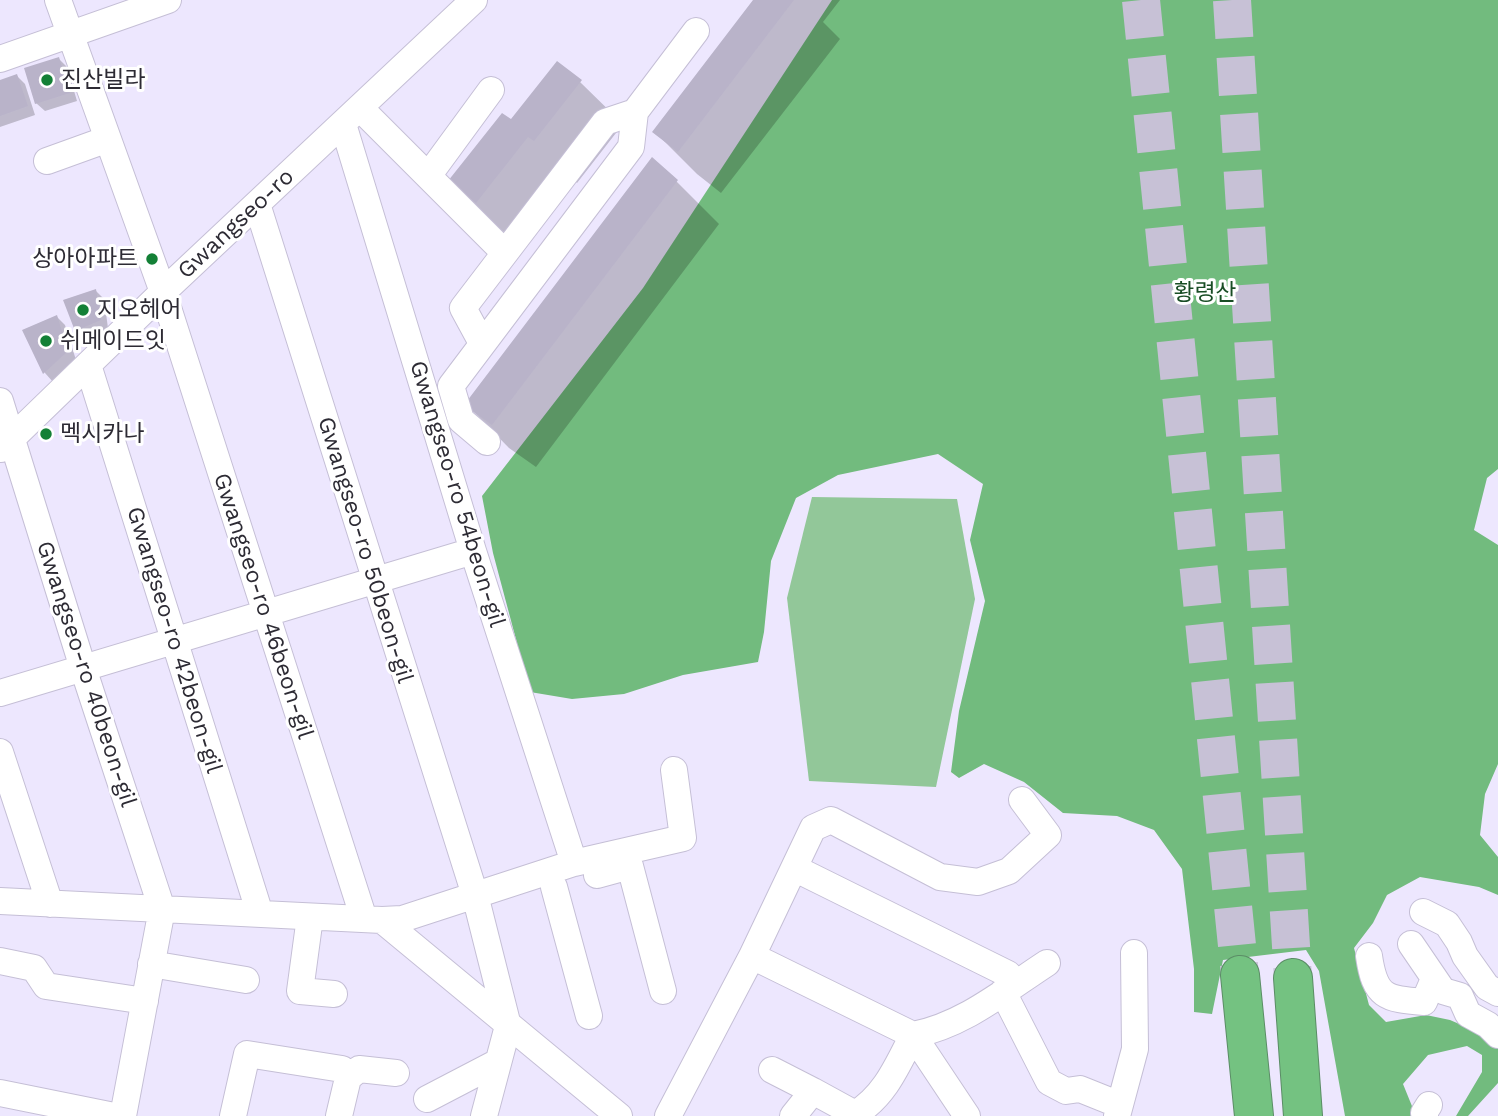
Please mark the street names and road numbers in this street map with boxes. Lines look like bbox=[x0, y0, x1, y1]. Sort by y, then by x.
street label: Gwangseo-ro bbox=[172, 163, 300, 285]
street label: Gwangseo-ro 54beon-gil bbox=[403, 358, 511, 630]
street label: Gwangseo-ro 50beon-gil bbox=[311, 413, 419, 687]
street label: Gwangseo-ro 46beon-gil bbox=[207, 470, 319, 742]
street label: Gwangseo-ro 42beon-gil bbox=[120, 504, 228, 776]
street label: Gwangseo-ro 40beon-gil bbox=[30, 538, 142, 810]

